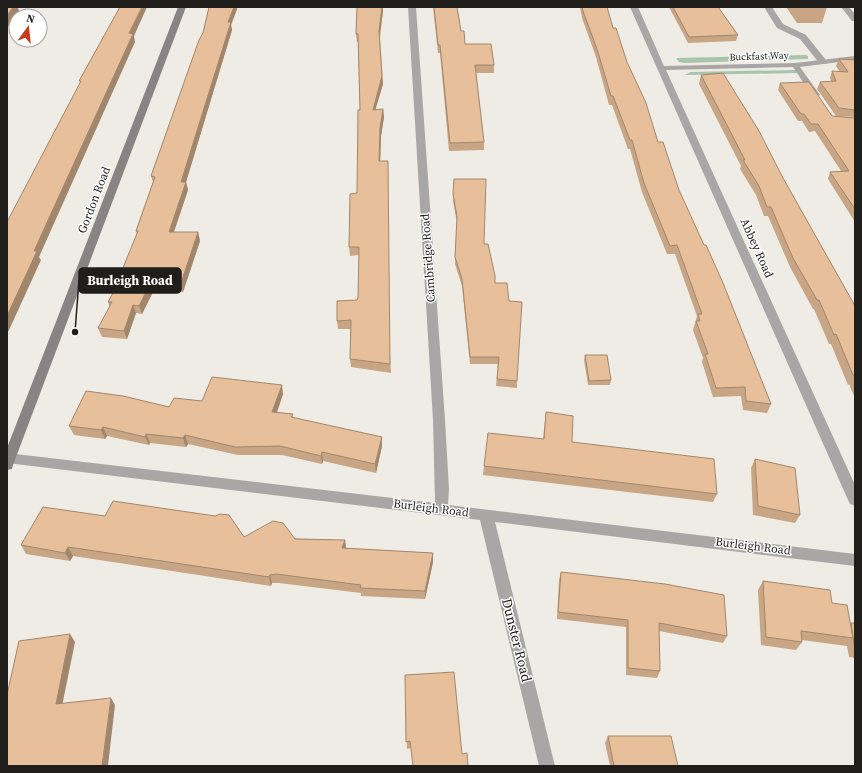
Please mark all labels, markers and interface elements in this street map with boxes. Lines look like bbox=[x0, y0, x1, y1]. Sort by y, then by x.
north arrow bbox=[8, 8, 48, 48]
text: N bbox=[25, 11, 36, 27]
street label: Buckfast Way bbox=[729, 48, 790, 64]
street label: Gordon Road bbox=[74, 164, 114, 236]
street label: Cambridge Road bbox=[417, 213, 439, 303]
street label: Abbey Road bbox=[737, 216, 777, 281]
callout: Burleigh Road bbox=[79, 268, 181, 293]
text: Burleigh Road bbox=[87, 272, 173, 289]
street label: Burleigh Road bbox=[392, 495, 470, 521]
street label: Burleigh Road bbox=[714, 533, 792, 559]
street label: Dunster Road bbox=[497, 596, 537, 684]

